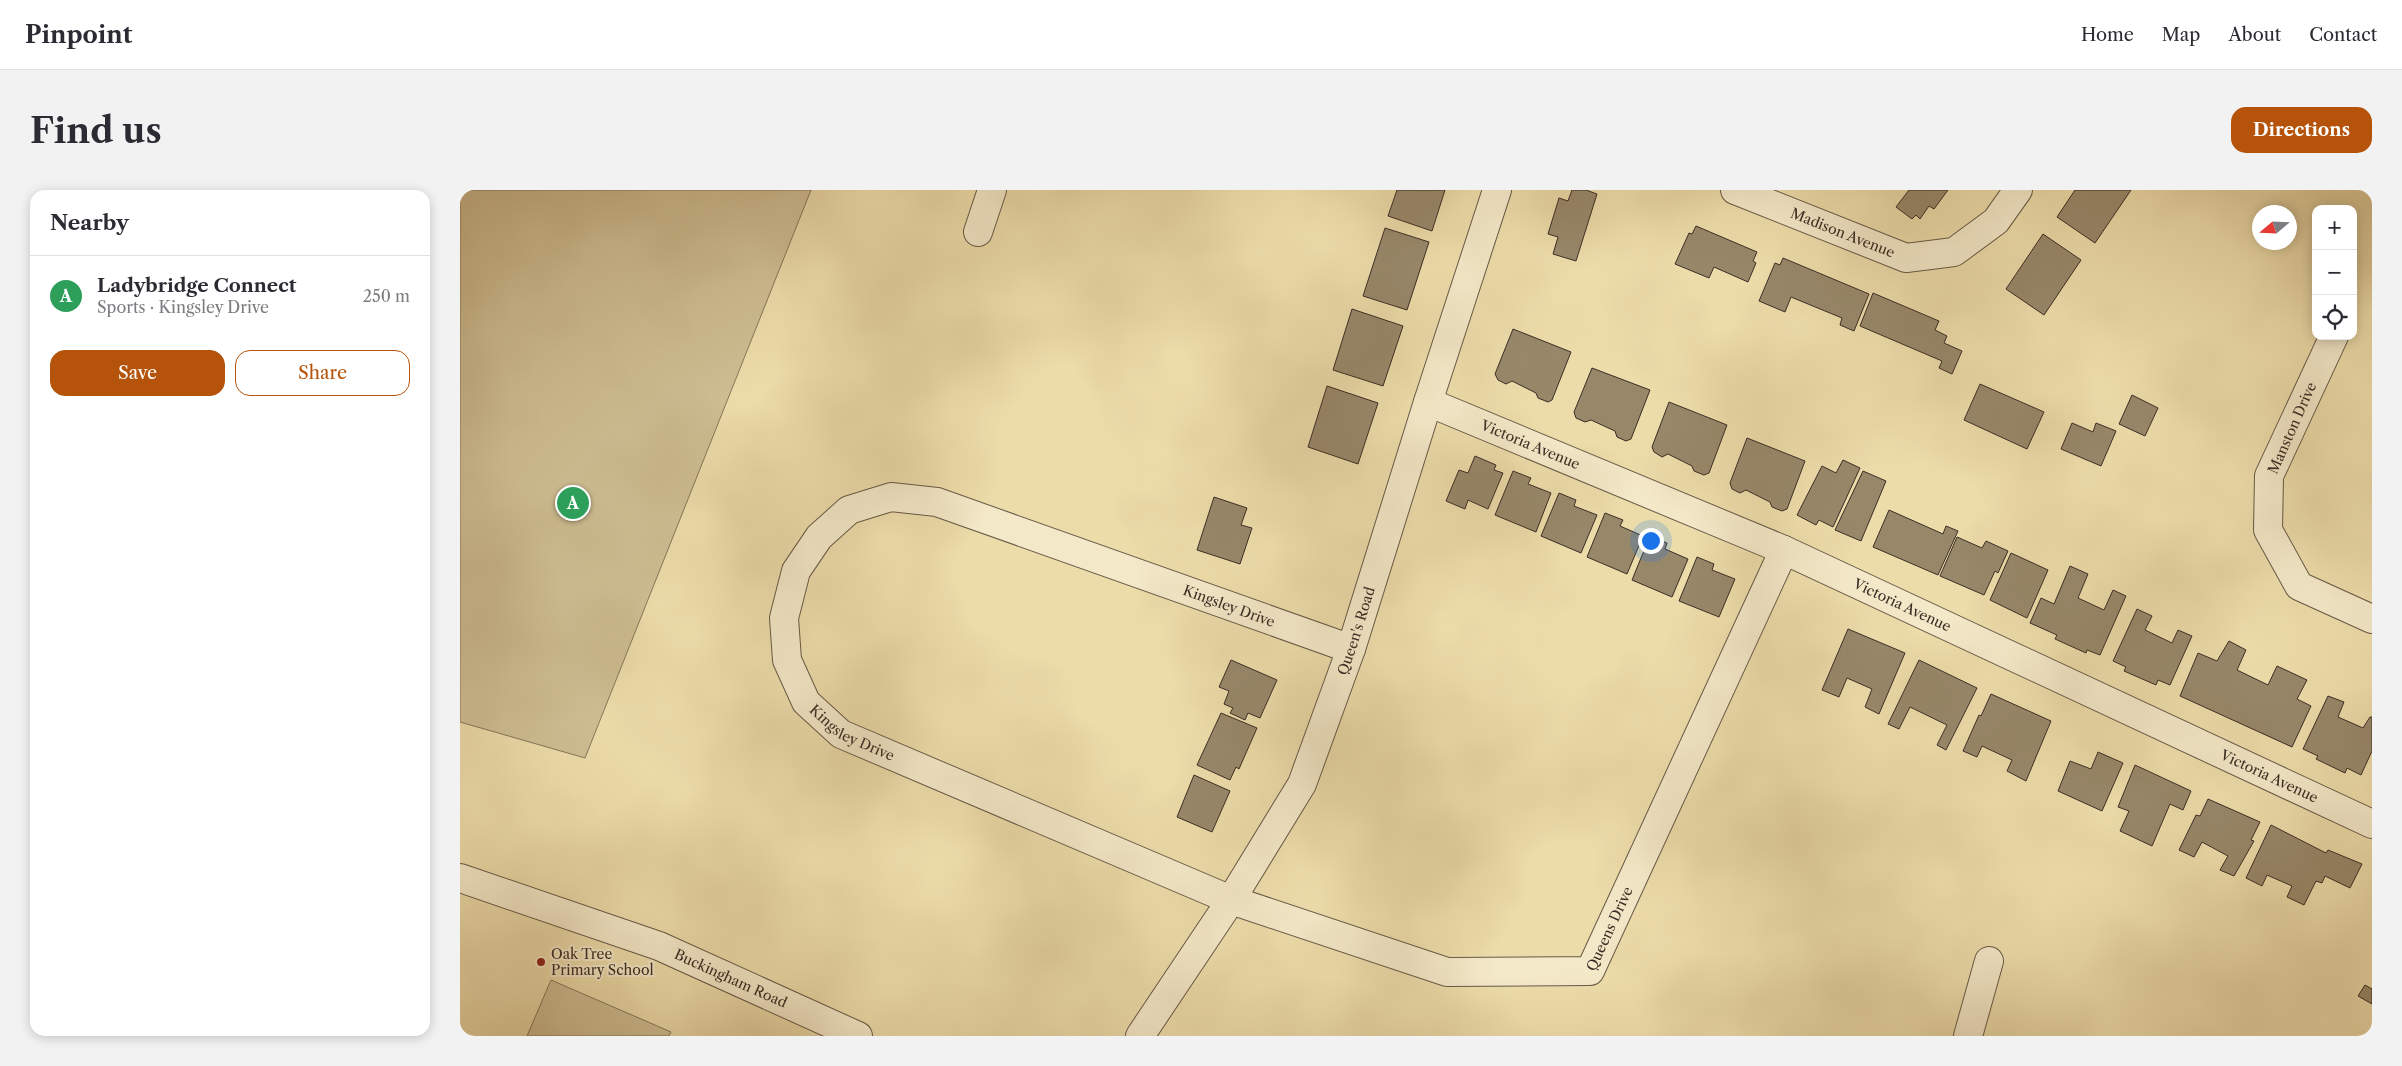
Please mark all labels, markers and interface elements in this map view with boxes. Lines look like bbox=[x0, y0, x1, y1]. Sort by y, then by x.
text: Pinpoint bbox=[25, 20, 132, 49]
text: Home bbox=[2081, 24, 2134, 46]
text: Map bbox=[2162, 24, 2200, 46]
text: About bbox=[2228, 24, 2281, 46]
text: Contact bbox=[2309, 24, 2377, 46]
button: Directions bbox=[2231, 107, 2372, 153]
text: Find us bbox=[30, 109, 162, 152]
street label: Madison Avenue bbox=[1788, 204, 1898, 262]
north arrow bbox=[2252, 205, 2297, 250]
map controls bbox=[2312, 205, 2357, 340]
button: + bbox=[2312, 205, 2357, 250]
text: Nearby bbox=[50, 210, 129, 235]
button: − bbox=[2312, 250, 2357, 295]
text: Ladybridge Connect bbox=[97, 274, 296, 297]
text: A bbox=[60, 286, 72, 306]
text: 250 m bbox=[363, 286, 410, 306]
button: locate bbox=[2312, 295, 2357, 340]
text: Sports · Kingsley Drive bbox=[97, 297, 269, 317]
button: Save bbox=[50, 350, 225, 396]
button: Share bbox=[235, 350, 410, 396]
street label: Manston Drive bbox=[2264, 379, 2320, 477]
street label: Victoria Avenue bbox=[1477, 416, 1583, 473]
pin: A bbox=[557, 484, 589, 522]
your location bbox=[1638, 528, 1664, 554]
street label: Victoria Avenue bbox=[1850, 574, 1954, 636]
street label: Kingsley Drive bbox=[1181, 581, 1278, 631]
street label: Queen's Road bbox=[1333, 584, 1379, 678]
street label: Kingsley Drive bbox=[806, 701, 897, 765]
street label: Victoria Avenue bbox=[2217, 745, 2321, 807]
street label: Queens Drive bbox=[1582, 884, 1637, 974]
place label: Oak Tree Primary School bbox=[551, 945, 654, 979]
street label: Buckingham Road bbox=[671, 945, 790, 1012]
marker: Oak Tree Primary School bbox=[535, 956, 547, 968]

